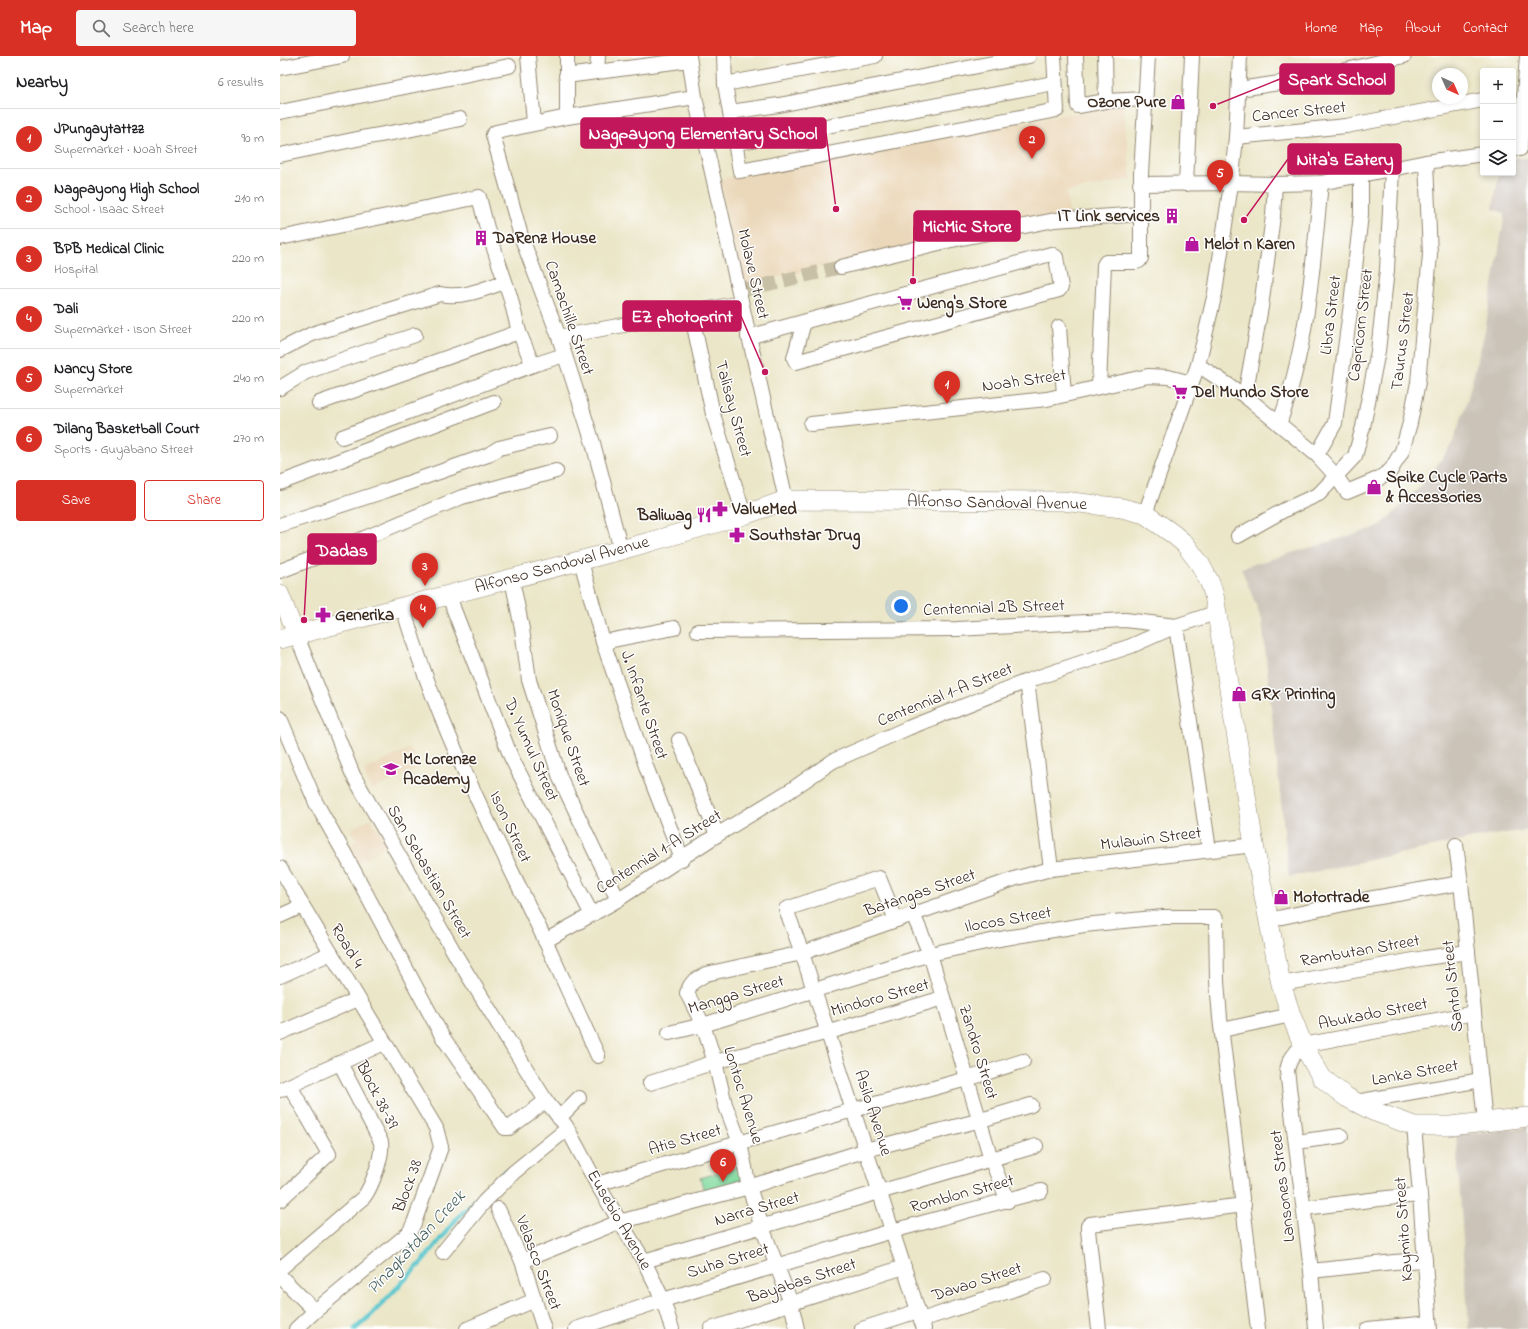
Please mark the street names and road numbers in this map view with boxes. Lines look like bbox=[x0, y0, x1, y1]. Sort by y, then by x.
street label: Cancer Street bbox=[1251, 95, 1348, 129]
street label: Molave Street bbox=[730, 226, 776, 322]
street label: Camachille Street bbox=[538, 257, 600, 379]
street label: Capricorn Street bbox=[1342, 267, 1380, 383]
street label: Libra Street bbox=[1314, 274, 1348, 356]
street label: Taurus Street bbox=[1385, 290, 1421, 392]
street label: Talisay Street bbox=[707, 358, 758, 461]
street label: Noah Street bbox=[980, 363, 1068, 399]
street label: Alfonso Sandoval Avenue bbox=[907, 489, 1087, 517]
street label: Alfonso Sandoval Avenue bbox=[472, 530, 652, 600]
street label: Centennial 2B Street bbox=[923, 593, 1066, 623]
street label: J. Infante Street bbox=[614, 647, 675, 763]
street label: Centennial 1-A Street bbox=[874, 656, 1017, 734]
street label: Monique Street bbox=[540, 686, 597, 791]
street label: D. Yumul Street bbox=[497, 694, 565, 806]
street label: Ison Street bbox=[482, 787, 538, 867]
street label: San Sebastian Street bbox=[380, 800, 478, 944]
street label: Centennial 1-A Street bbox=[591, 803, 727, 901]
street label: Mulawin Street bbox=[1099, 820, 1203, 858]
street label: Batangas Street bbox=[860, 862, 980, 926]
street label: Ilocos Street bbox=[963, 900, 1054, 940]
street label: Road 4 bbox=[324, 919, 370, 973]
street label: Rambutan Street bbox=[1298, 928, 1422, 974]
street label: Santol Street bbox=[1436, 938, 1470, 1033]
street label: Mangga Street bbox=[685, 968, 788, 1023]
street label: Mindoro Street bbox=[828, 972, 932, 1024]
street label: Abukado Street bbox=[1316, 991, 1430, 1037]
street label: Zandro Street bbox=[952, 1001, 1004, 1103]
street label: Lontoc Avenue bbox=[716, 1043, 770, 1147]
street label: Lanka Street bbox=[1370, 1053, 1461, 1093]
street label: Block 38-39 bbox=[349, 1056, 405, 1133]
street label: Asilo Avenue bbox=[847, 1067, 899, 1160]
street label: Atis Street bbox=[646, 1118, 725, 1162]
street label: Lansones Street bbox=[1264, 1128, 1302, 1244]
street label: Block 38 bbox=[387, 1156, 429, 1217]
street label: Eusebio Avenue bbox=[580, 1165, 658, 1275]
street label: Romblon Street bbox=[907, 1168, 1017, 1220]
street label: Kaymito Street bbox=[1388, 1176, 1421, 1282]
street label: Narra Street bbox=[712, 1185, 803, 1233]
street label: Velasco Street bbox=[508, 1211, 568, 1314]
street label: Suha Street bbox=[684, 1237, 773, 1285]
street label: Bayabas Street bbox=[743, 1252, 860, 1312]
street label: Davao Street bbox=[928, 1256, 1026, 1309]

